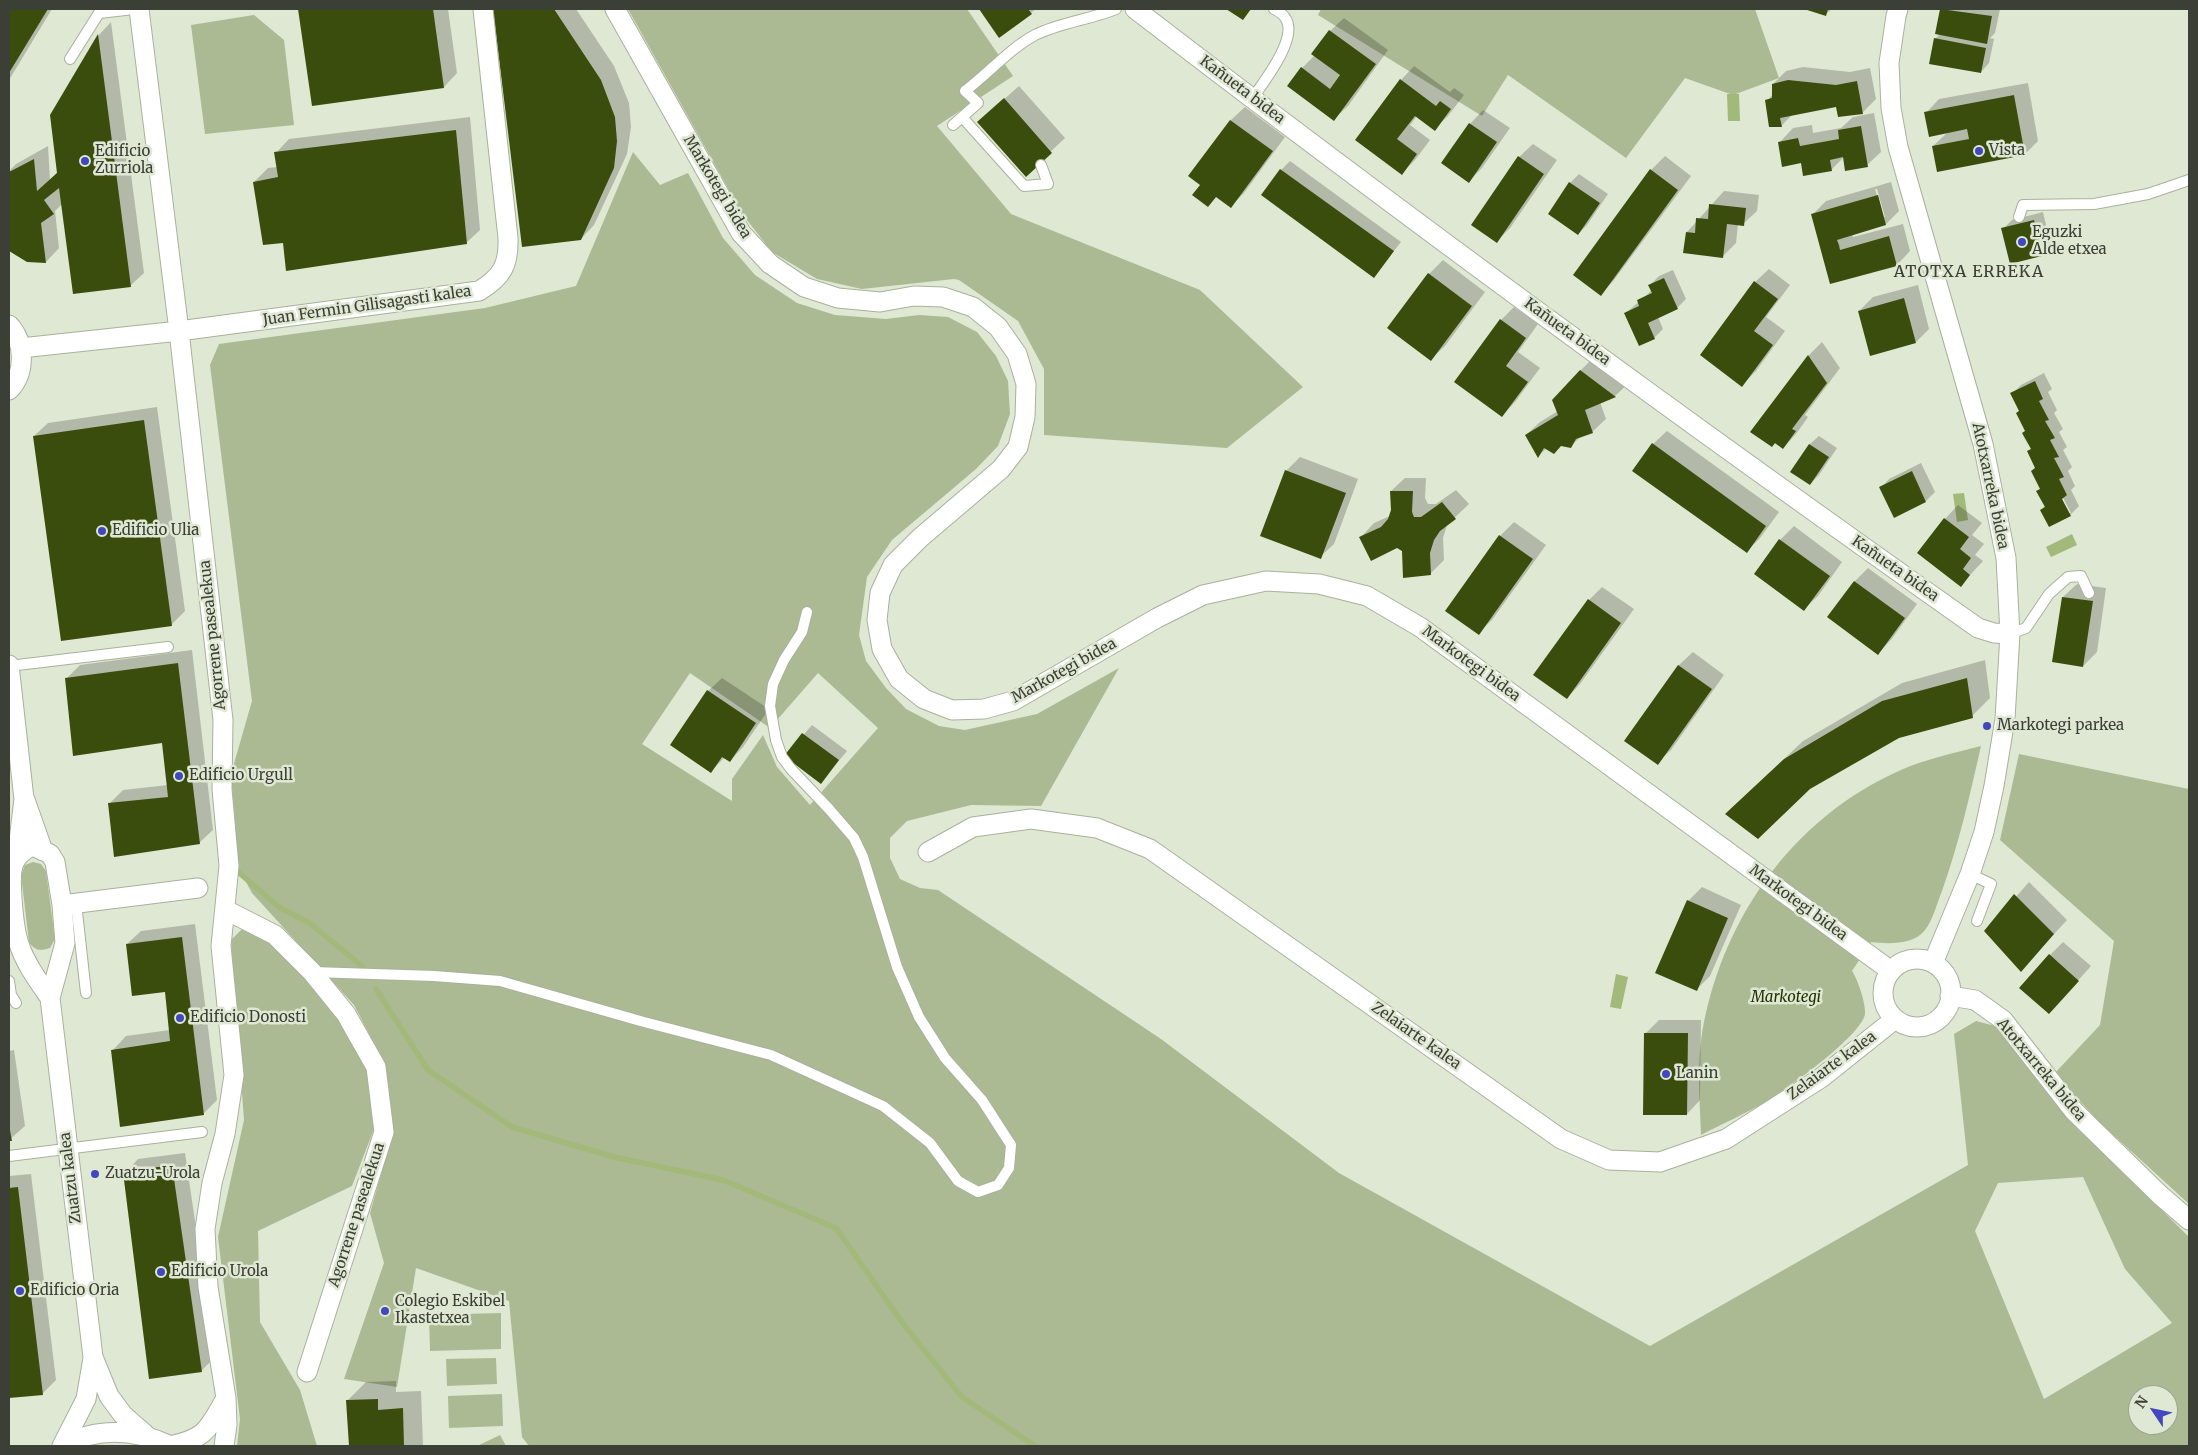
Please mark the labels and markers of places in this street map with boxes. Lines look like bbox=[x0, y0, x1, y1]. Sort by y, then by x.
place label: Vista bbox=[1989, 142, 2025, 160]
place label: Edificio Zurriola bbox=[95, 143, 153, 178]
marker: Vista bbox=[1973, 145, 1985, 157]
marker: Edificio Zurriola bbox=[79, 155, 91, 167]
place label: Eguzki Alde etxea bbox=[2032, 224, 2106, 259]
marker: Eguzki Alde etxea bbox=[2016, 236, 2028, 248]
place label: Edificio Ulia bbox=[112, 522, 199, 540]
marker: Edificio Ulia bbox=[96, 525, 108, 537]
place label: Markotegi parkea bbox=[1997, 717, 2124, 735]
marker: Markotegi parkea bbox=[1981, 720, 1993, 732]
place label: Edificio Urgull bbox=[189, 767, 293, 785]
marker: Edificio Urgull bbox=[173, 770, 185, 782]
place label: Edificio Donosti bbox=[190, 1009, 306, 1027]
marker: Edificio Donosti bbox=[174, 1012, 186, 1024]
place label: Lanin bbox=[1676, 1065, 1719, 1083]
marker: Lanin bbox=[1660, 1068, 1672, 1080]
place label: Zuatzu-Urola bbox=[105, 1165, 200, 1183]
marker: Zuatzu-Urola bbox=[89, 1168, 101, 1180]
place label: Edificio Urola bbox=[171, 1263, 268, 1281]
marker: Edificio Urola bbox=[155, 1266, 167, 1278]
place label: Edificio Oria bbox=[30, 1282, 119, 1300]
marker: Edificio Oria bbox=[14, 1285, 26, 1297]
place label: Colegio Eskibel Ikastetxea bbox=[395, 1293, 505, 1328]
marker: Colegio Eskibel Ikastetxea bbox=[379, 1305, 391, 1317]

